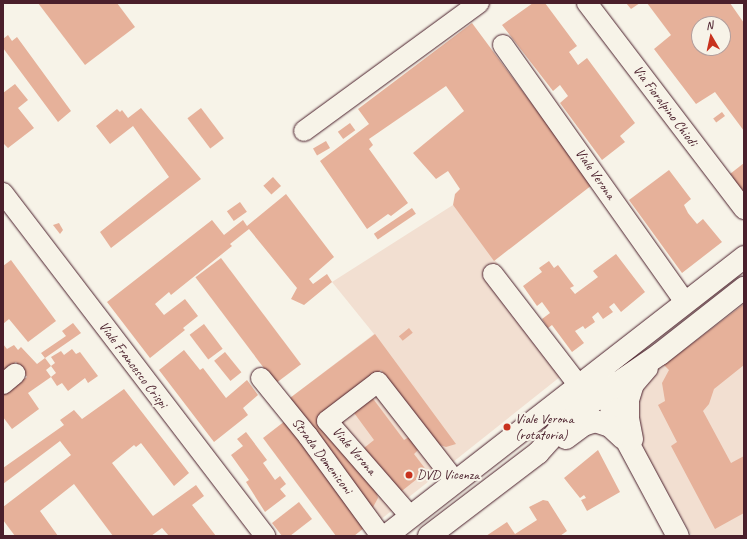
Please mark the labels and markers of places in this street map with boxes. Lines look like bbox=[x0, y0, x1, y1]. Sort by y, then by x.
place label: Viale Verona (rotatoria) bbox=[515, 411, 573, 444]
marker: Viale Verona (rotatoria) bbox=[502, 422, 512, 432]
place label: DVD Vicenza bbox=[417, 467, 479, 483]
marker: DVD Vicenza bbox=[404, 470, 414, 480]

